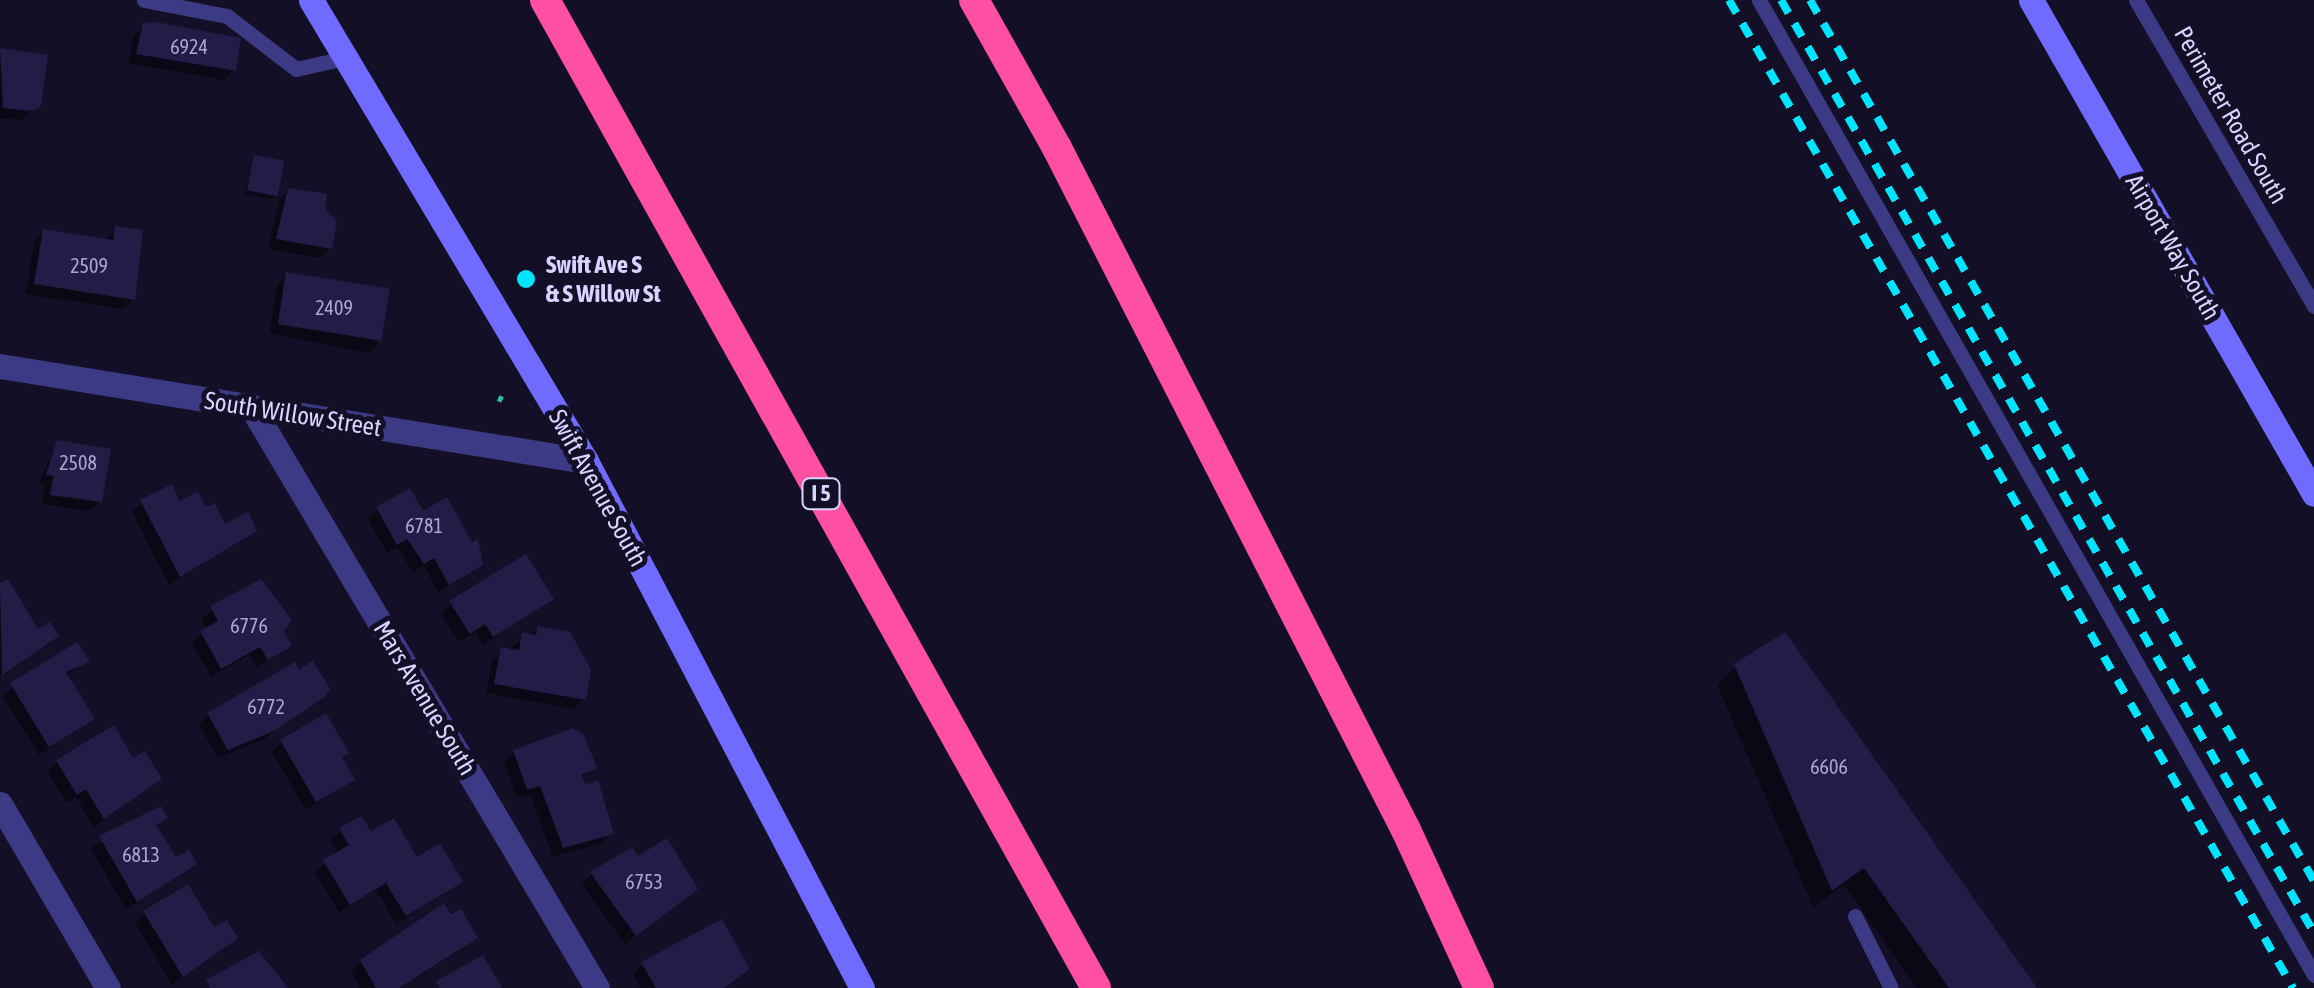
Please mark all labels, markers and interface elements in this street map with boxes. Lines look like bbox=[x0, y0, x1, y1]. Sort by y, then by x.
street label: Perimeter Road South bbox=[2168, 21, 2294, 209]
house number: 6924 bbox=[170, 34, 208, 58]
street label: Airport Way South bbox=[2119, 169, 2227, 325]
place label: Swift Ave S & S Willow St bbox=[546, 250, 661, 309]
house number: 2509 bbox=[70, 253, 108, 277]
marker: Swift Ave S & S Willow St bbox=[515, 268, 537, 290]
house number: 2409 bbox=[315, 295, 353, 319]
street label: South Willow Street bbox=[202, 385, 384, 443]
street label: Swift Avenue South bbox=[543, 404, 653, 572]
house number: 2508 bbox=[59, 450, 97, 474]
road number: I 5 bbox=[801, 477, 841, 511]
house number: 6781 bbox=[405, 513, 443, 537]
house number: 6776 bbox=[230, 613, 268, 637]
street label: Mars Avenue South bbox=[367, 616, 483, 780]
house number: 6772 bbox=[247, 694, 285, 718]
house number: 6606 bbox=[1810, 754, 1848, 778]
house number: 6813 bbox=[122, 842, 160, 866]
house number: 6753 bbox=[625, 869, 663, 893]

